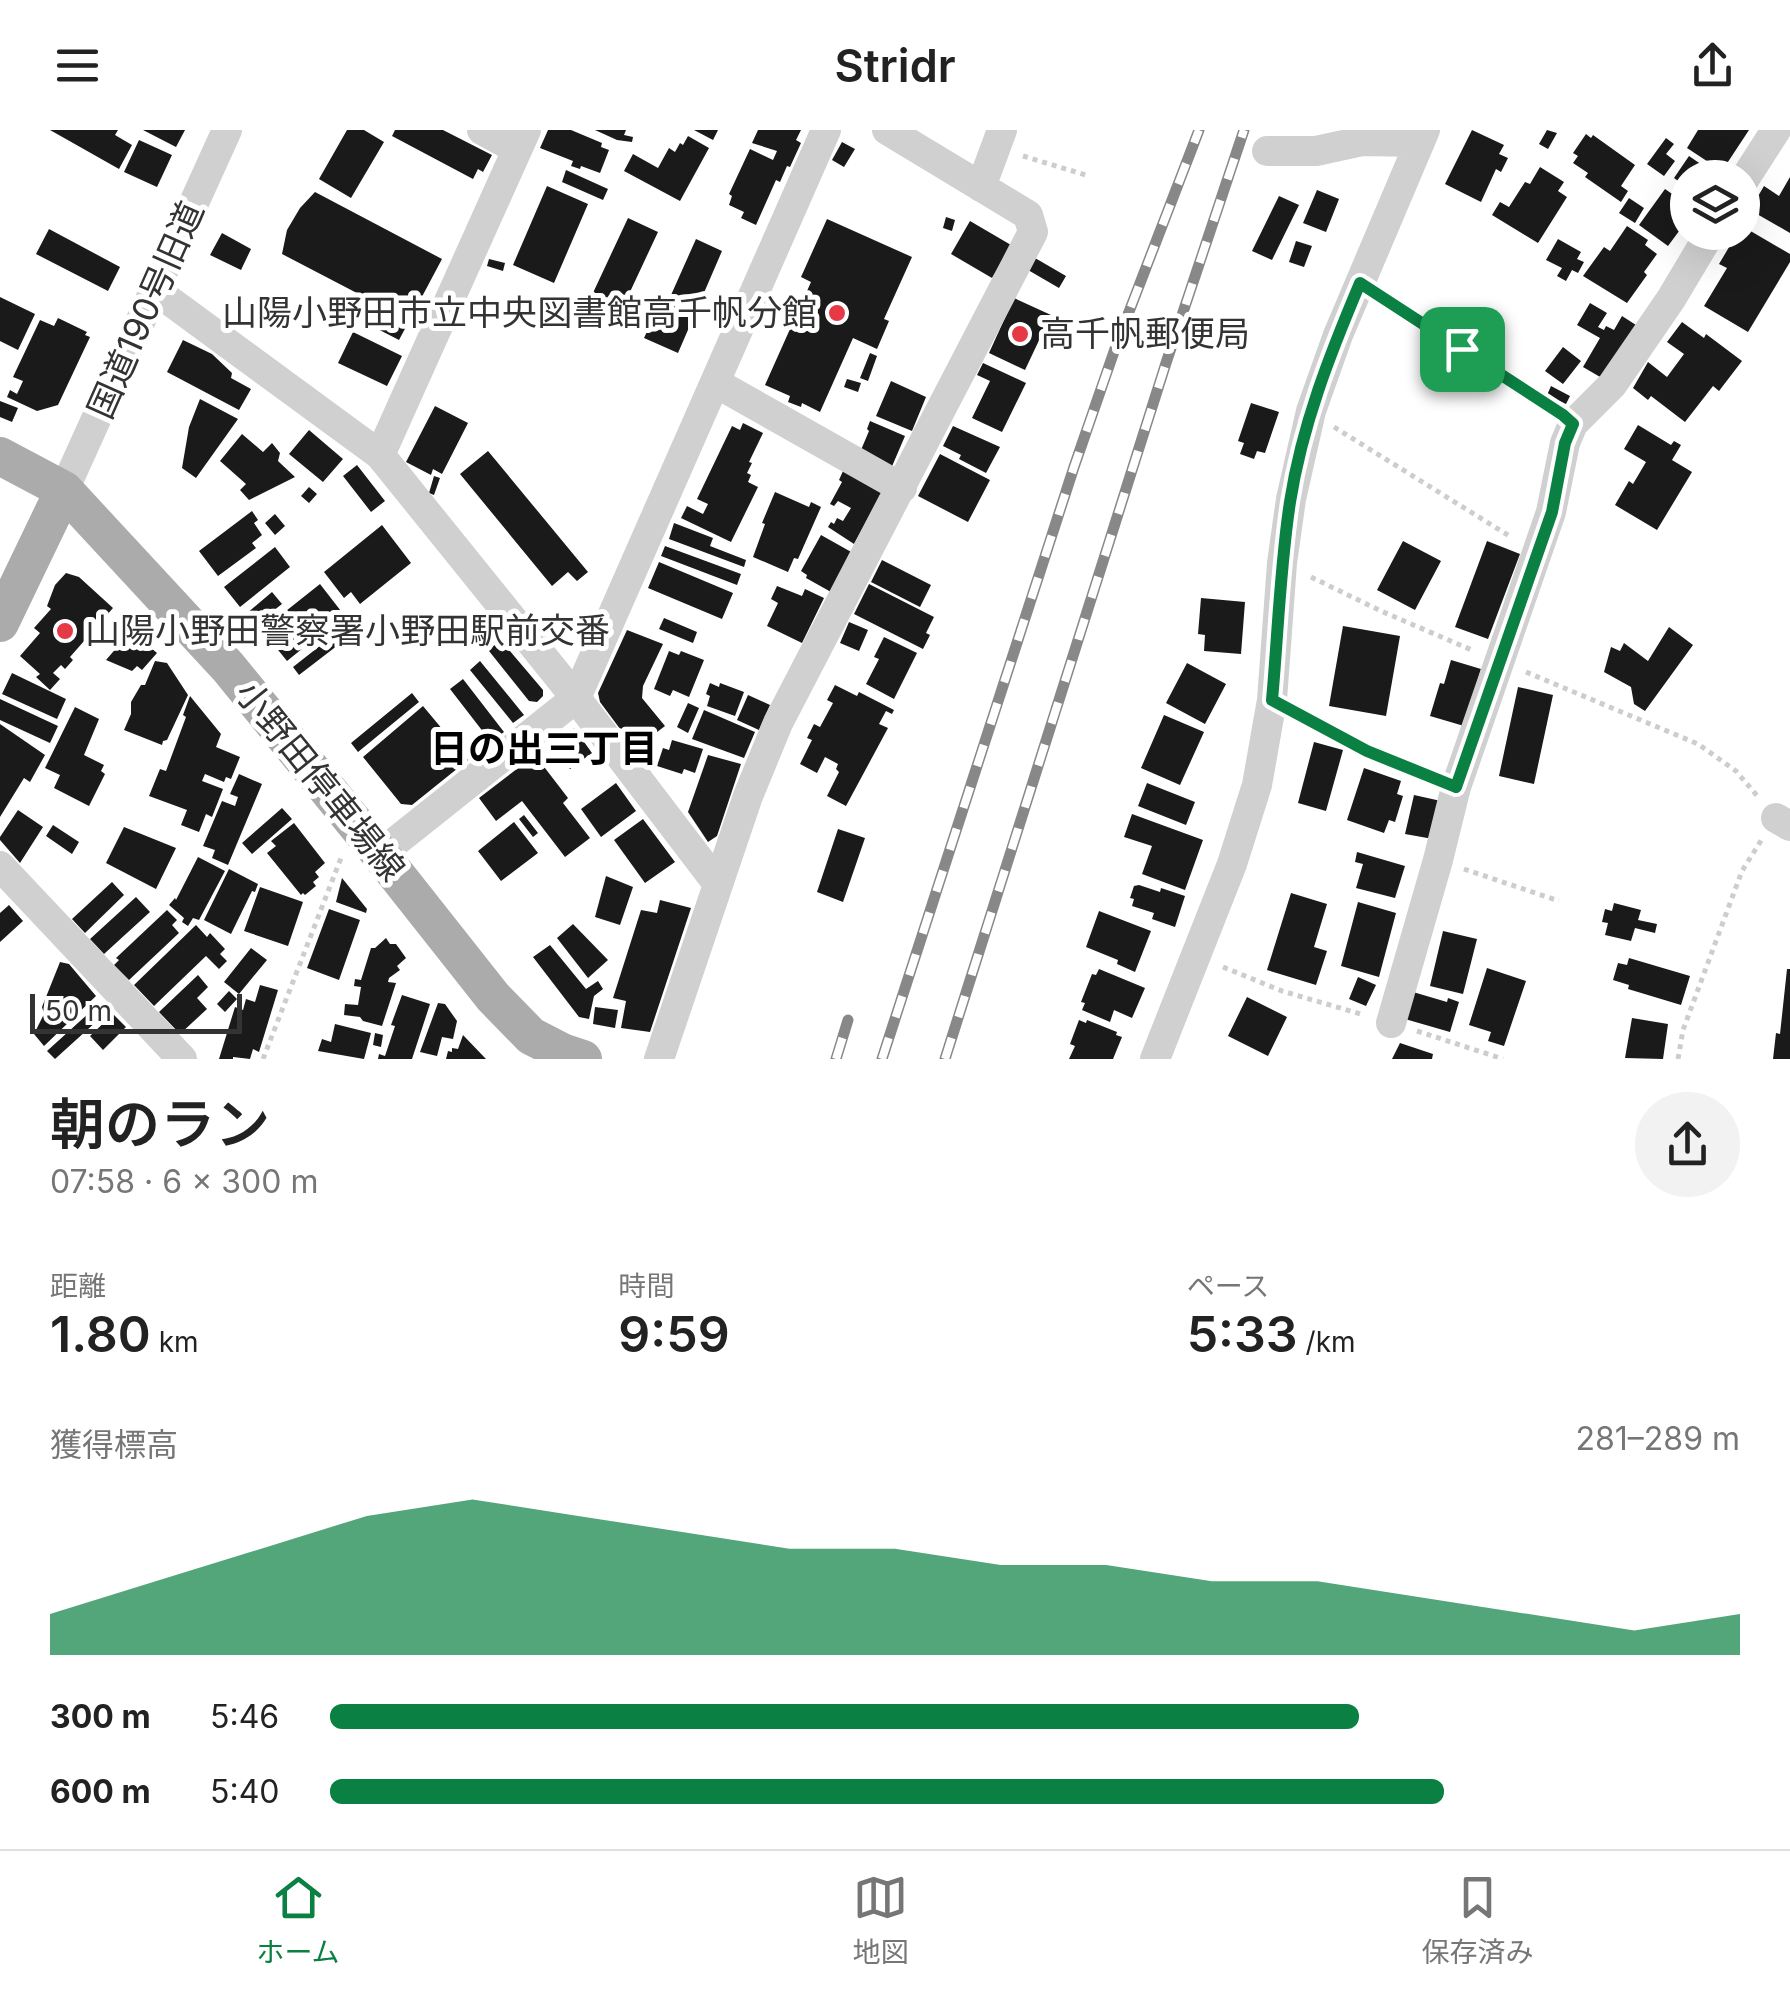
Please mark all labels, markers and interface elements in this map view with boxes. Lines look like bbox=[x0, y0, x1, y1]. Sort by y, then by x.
icon: menu bbox=[50, 38, 105, 93]
text: Stridr bbox=[834, 38, 956, 93]
icon: share bbox=[1685, 38, 1740, 93]
map controls bbox=[1670, 160, 1760, 250]
button: layers bbox=[1670, 160, 1760, 250]
street label: 国道190号旧道 bbox=[79, 195, 212, 425]
place label: 山陽小野田市立中央図書館高千帆分館 bbox=[222, 291, 817, 333]
marker: 山陽小野田市立中央図書館高千帆分館 bbox=[826, 302, 848, 324]
pin bbox=[1420, 307, 1505, 392]
place label: 高千帆郵便局 bbox=[1040, 312, 1250, 354]
icon: arrive bbox=[1435, 322, 1490, 377]
marker: 高千帆郵便局 bbox=[1009, 323, 1031, 345]
place label: 山陽小野田警察署小野田駅前交番 bbox=[85, 609, 610, 651]
marker: 山陽小野田警察署小野田駅前交番 bbox=[54, 620, 76, 642]
street label: 小野田停車場線 bbox=[227, 672, 414, 889]
district label: 日の出三丁目 bbox=[430, 725, 658, 771]
scale bar bbox=[30, 989, 242, 1034]
text: 50 m bbox=[45, 994, 112, 1028]
text: 朝のラン bbox=[50, 1091, 270, 1157]
button: share bbox=[1635, 1092, 1740, 1197]
text: 07:58 · 6 × 300 m bbox=[50, 1162, 318, 1201]
text: 距離 bbox=[50, 1269, 106, 1303]
text: 時間 bbox=[618, 1269, 674, 1303]
text: ペース bbox=[1187, 1269, 1269, 1303]
text: 1.80 bbox=[50, 1304, 151, 1364]
text: 9:59 bbox=[618, 1304, 730, 1364]
text: 5:33 bbox=[1187, 1304, 1298, 1364]
text: km bbox=[151, 1325, 199, 1359]
text: /km bbox=[1298, 1325, 1356, 1359]
text: 281–289 m bbox=[1575, 1419, 1740, 1458]
text: 獲得標高 bbox=[50, 1425, 178, 1464]
text: 300 m bbox=[50, 1697, 151, 1736]
text: 5:46 bbox=[210, 1697, 279, 1736]
text: 600 m bbox=[50, 1772, 151, 1811]
text: 5:40 bbox=[210, 1772, 280, 1811]
tab: ホーム bbox=[256, 1870, 340, 1970]
tab: 地図 bbox=[853, 1870, 909, 1970]
tab: 保存済み bbox=[1421, 1870, 1534, 1970]

